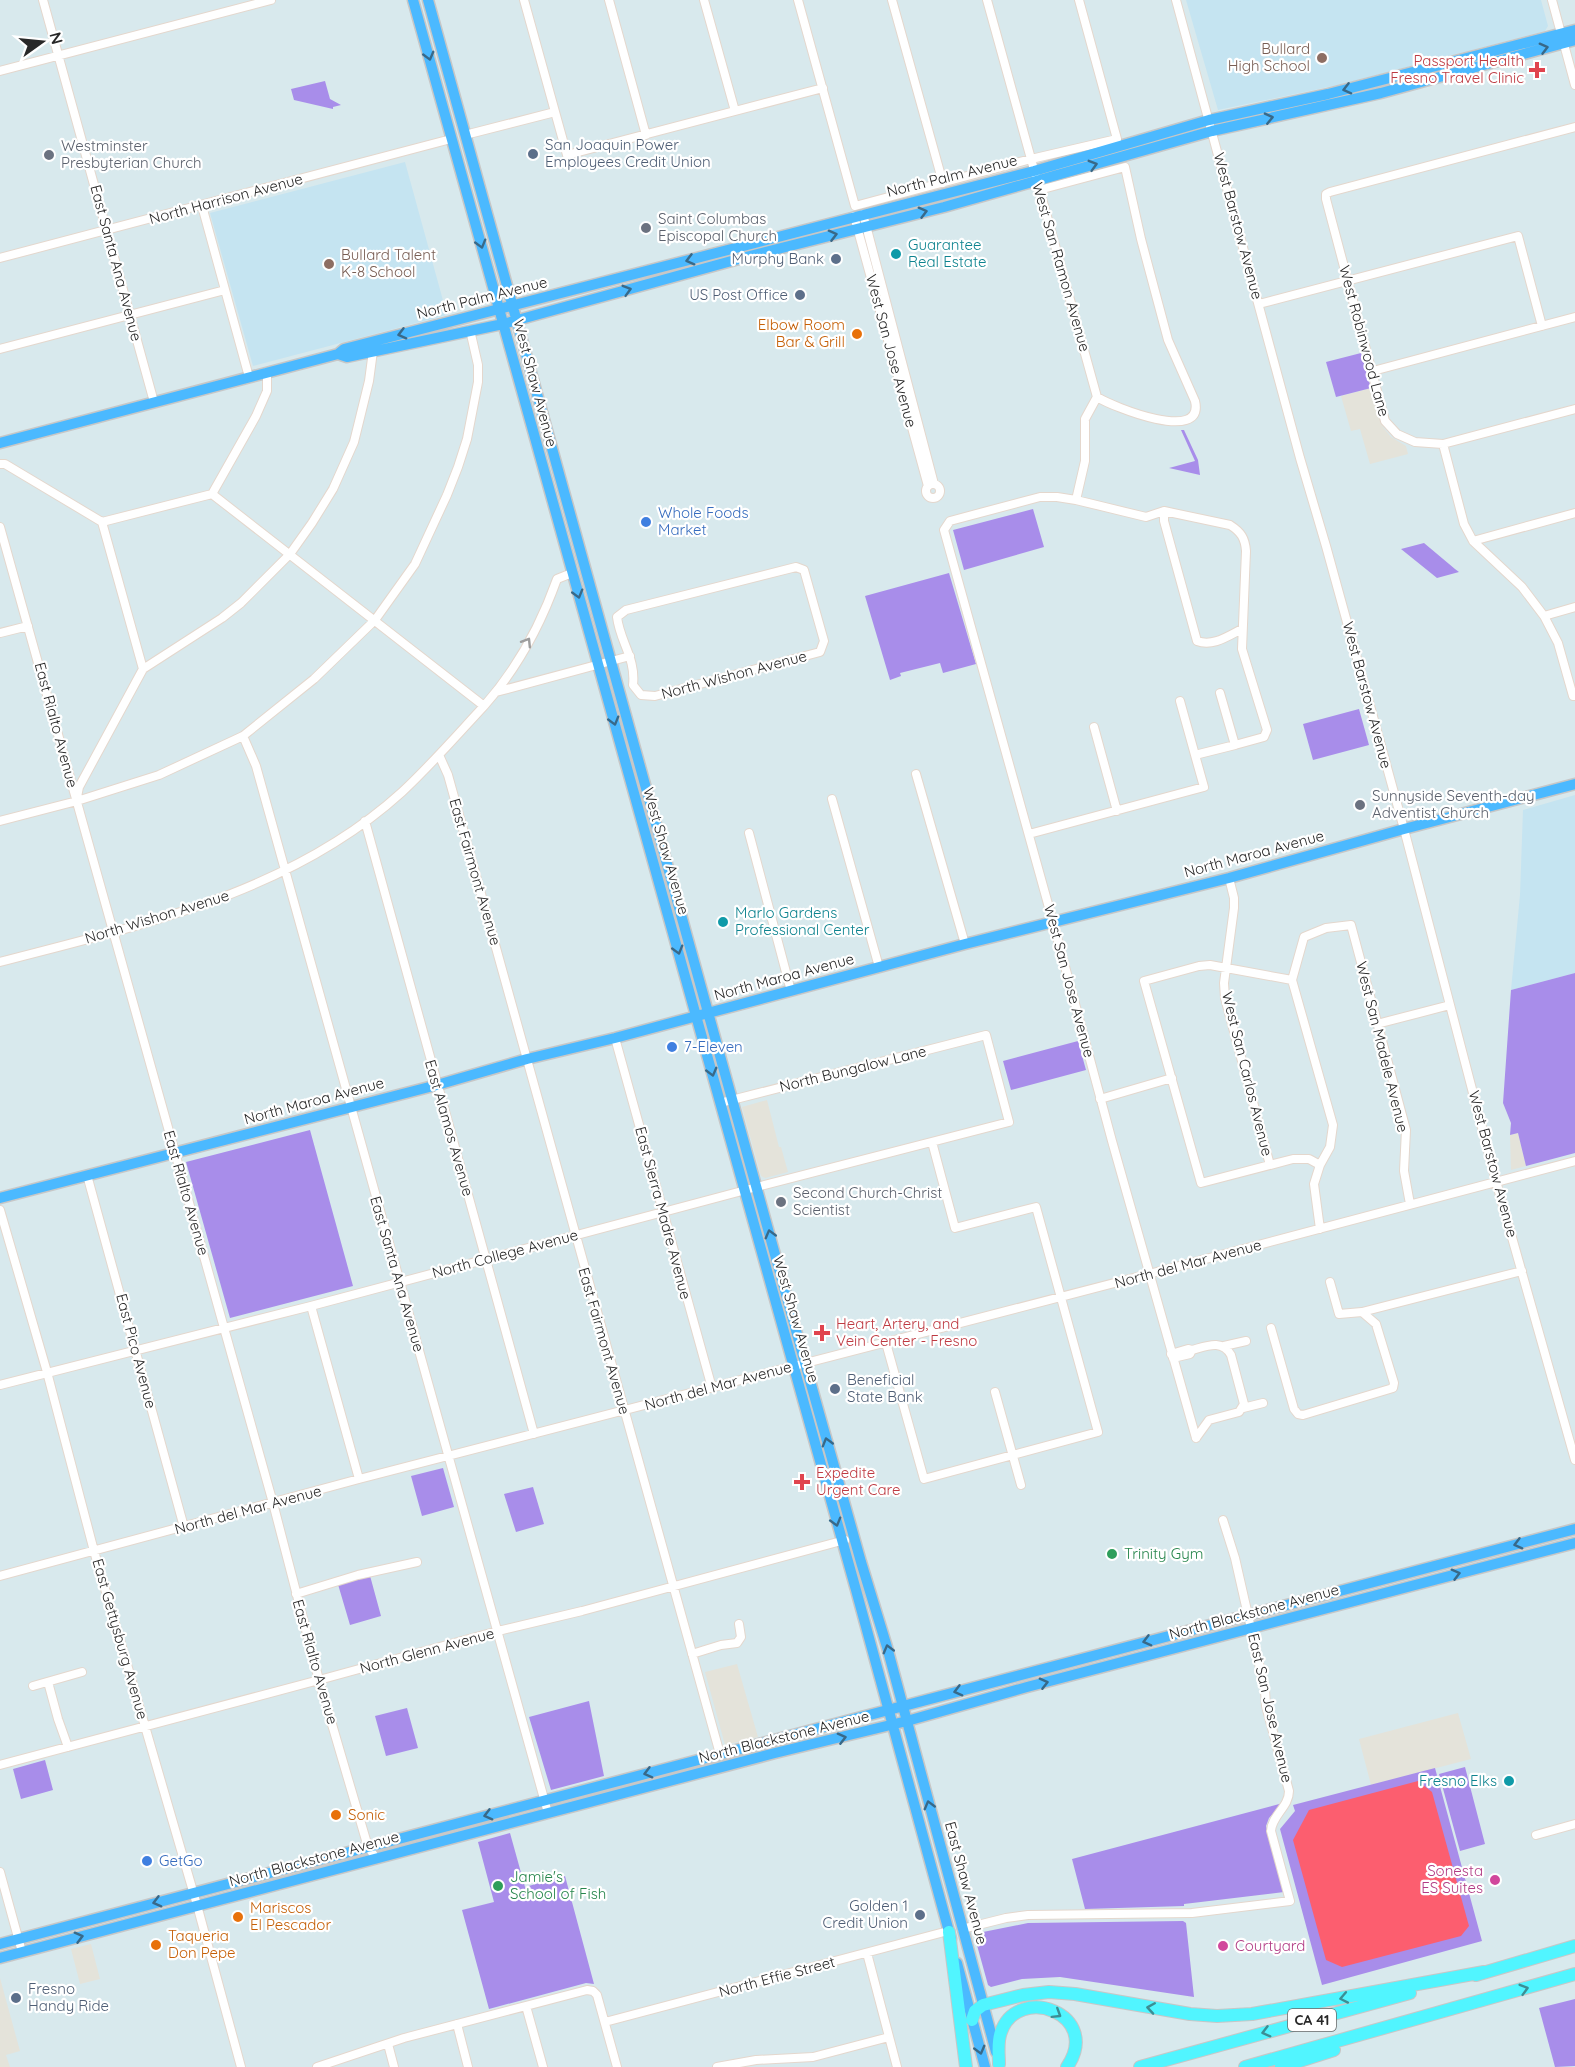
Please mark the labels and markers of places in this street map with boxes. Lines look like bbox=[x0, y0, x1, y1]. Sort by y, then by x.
place label: Bullard High School bbox=[1228, 39, 1310, 75]
marker: Bullard High School bbox=[1315, 51, 1329, 65]
place label: Passport Health Fresno Travel Clinic bbox=[1390, 51, 1524, 87]
marker: Passport Health Fresno Travel Clinic bbox=[1528, 61, 1546, 79]
place label: San Joaquin Power Employees Credit Union bbox=[545, 135, 711, 171]
place label: Westminster Presbyterian Church bbox=[61, 136, 201, 172]
marker: San Joaquin Power Employees Credit Union bbox=[526, 147, 540, 161]
marker: Westminster Presbyterian Church bbox=[42, 148, 56, 162]
place label: Saint Columbas Episcopal Church bbox=[658, 209, 777, 245]
marker: Saint Columbas Episcopal Church bbox=[639, 221, 653, 235]
place label: Guarantee Real Estate bbox=[908, 235, 986, 271]
place label: Bullard Talent K-8 School bbox=[341, 245, 436, 281]
marker: Guarantee Real Estate bbox=[889, 247, 903, 261]
place label: Murphy Bank bbox=[732, 249, 824, 268]
marker: Murphy Bank bbox=[829, 252, 843, 266]
marker: Bullard Talent K-8 School bbox=[322, 257, 336, 271]
place label: US Post Office bbox=[689, 285, 788, 304]
marker: US Post Office bbox=[793, 288, 807, 302]
place label: Elbow Room Bar & Grill bbox=[758, 315, 845, 351]
marker: Elbow Room Bar & Grill bbox=[850, 327, 864, 341]
place label: Whole Foods Market bbox=[658, 503, 748, 539]
marker: Whole Foods Market bbox=[639, 515, 653, 529]
place label: Sunnyside Seventh-day Adventist Church bbox=[1372, 786, 1535, 822]
marker: Sunnyside Seventh-day Adventist Church bbox=[1353, 798, 1367, 812]
place label: Marlo Gardens Professional Center bbox=[735, 903, 870, 939]
marker: Marlo Gardens Professional Center bbox=[716, 915, 730, 929]
place label: 7-Eleven bbox=[684, 1037, 743, 1056]
marker: 7-Eleven bbox=[665, 1040, 679, 1054]
place label: Second Church-Christ Scientist bbox=[793, 1183, 942, 1219]
marker: Second Church-Christ Scientist bbox=[774, 1195, 788, 1209]
place label: Heart, Artery, and Vein Center - Fresno bbox=[836, 1314, 977, 1350]
marker: Heart, Artery, and Vein Center - Fresno bbox=[813, 1324, 831, 1342]
place label: Beneficial State Bank bbox=[847, 1370, 923, 1406]
marker: Beneficial State Bank bbox=[828, 1382, 842, 1396]
place label: Expedite Urgent Care bbox=[816, 1463, 900, 1499]
marker: Expedite Urgent Care bbox=[793, 1473, 811, 1491]
place label: Trinity Gym bbox=[1124, 1544, 1203, 1563]
marker: Trinity Gym bbox=[1105, 1547, 1119, 1561]
place label: Fresno Elks bbox=[1419, 1771, 1497, 1790]
marker: Fresno Elks bbox=[1502, 1774, 1516, 1788]
place label: Sonic bbox=[348, 1805, 385, 1824]
marker: Sonic bbox=[329, 1808, 343, 1822]
place label: GetGo bbox=[159, 1851, 202, 1870]
marker: GetGo bbox=[140, 1854, 154, 1868]
place label: Sonesta ES Suites bbox=[1421, 1861, 1483, 1897]
place label: Jamie's School of Fish bbox=[510, 1867, 606, 1903]
marker: Sonesta ES Suites bbox=[1488, 1873, 1502, 1887]
marker: Jamie's School of Fish bbox=[491, 1879, 505, 1893]
place label: Golden 1 Credit Union bbox=[822, 1896, 908, 1932]
place label: Mariscos El Pescador bbox=[250, 1898, 331, 1934]
marker: Golden 1 Credit Union bbox=[913, 1908, 927, 1922]
marker: Mariscos El Pescador bbox=[231, 1910, 245, 1924]
place label: Taqueria Don Pepe bbox=[168, 1926, 236, 1962]
place label: Courtyard bbox=[1235, 1936, 1305, 1955]
marker: Taqueria Don Pepe bbox=[149, 1938, 163, 1952]
marker: Courtyard bbox=[1216, 1939, 1230, 1953]
place label: Fresno Handy Ride bbox=[28, 1979, 109, 2015]
marker: Fresno Handy Ride bbox=[9, 1991, 23, 2005]

